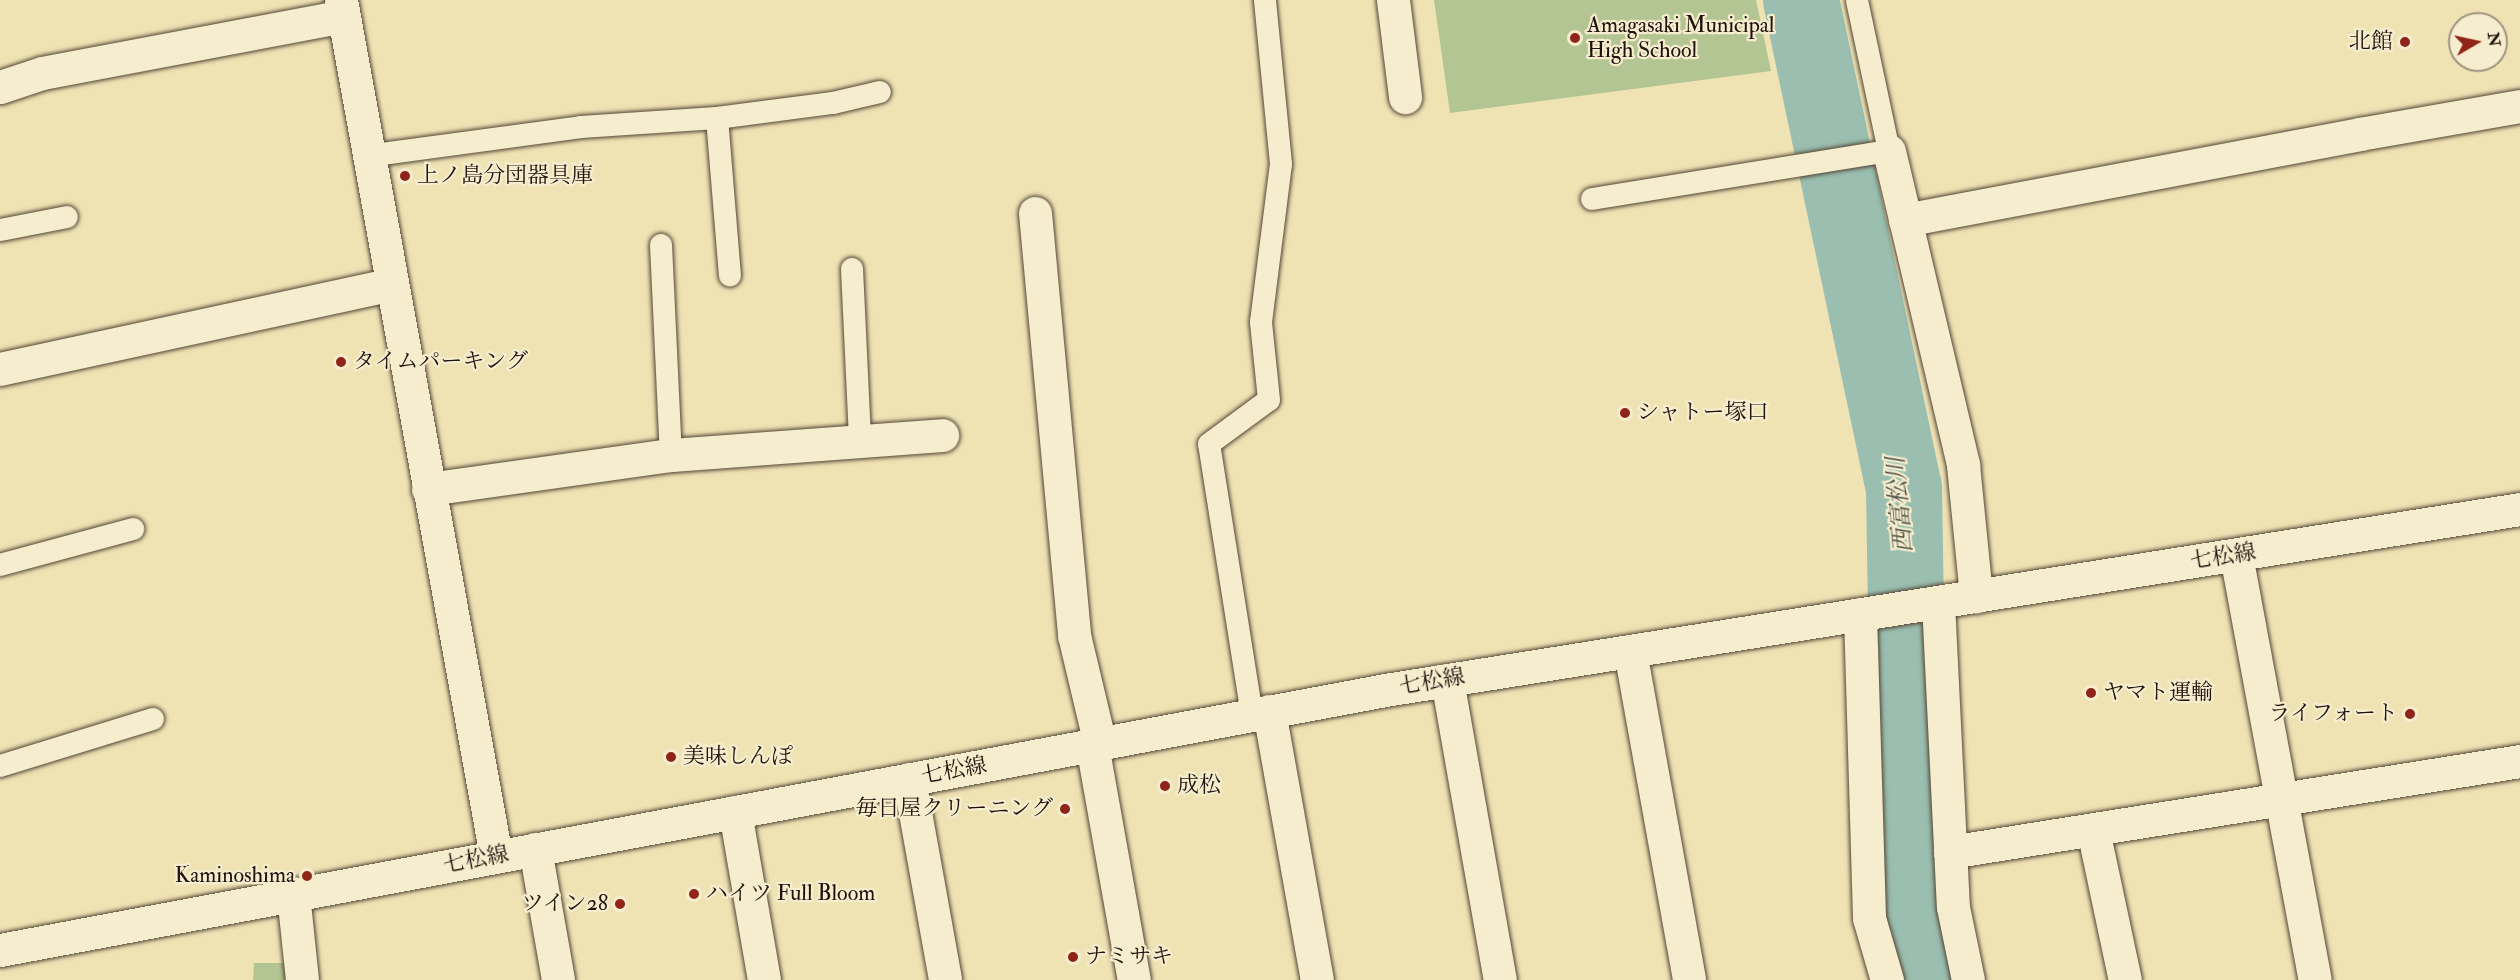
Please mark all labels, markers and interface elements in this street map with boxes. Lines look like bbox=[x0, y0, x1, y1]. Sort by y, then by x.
place label: Amagasaki Municipal High School bbox=[1587, 12, 1774, 63]
north arrow bbox=[2448, 12, 2508, 72]
place label: 北館 bbox=[2349, 29, 2393, 55]
marker: Amagasaki Municipal High School bbox=[1568, 31, 1582, 45]
text: N bbox=[2483, 31, 2505, 48]
marker: 北館 bbox=[2398, 35, 2412, 49]
place label: 上ノ島分団器具庫 bbox=[417, 163, 593, 189]
marker: 上ノ島分団器具庫 bbox=[398, 169, 412, 183]
place label: タイムパーキング bbox=[353, 349, 529, 375]
marker: タイムパーキング bbox=[334, 355, 348, 369]
place label: シャトー塚口 bbox=[1637, 400, 1769, 426]
marker: シャトー塚口 bbox=[1618, 406, 1632, 420]
water label: 西富松川 bbox=[1881, 456, 1919, 554]
street label: 七松線 bbox=[2188, 539, 2258, 575]
street label: 七松線 bbox=[1397, 663, 1467, 701]
place label: ヤマト運輸 bbox=[2103, 680, 2213, 706]
marker: ヤマト運輸 bbox=[2084, 686, 2098, 700]
place label: ライフォート bbox=[2266, 701, 2398, 727]
marker: ライフォート bbox=[2403, 707, 2417, 721]
place label: 美味しんぽ bbox=[683, 744, 793, 770]
marker: 美味しんぽ bbox=[664, 750, 678, 764]
street label: 七松線 bbox=[919, 752, 989, 790]
place label: 成松 bbox=[1177, 773, 1221, 799]
marker: 成松 bbox=[1158, 779, 1172, 793]
place label: 毎日屋クリーニング bbox=[855, 796, 1053, 822]
marker: 毎日屋クリーニング bbox=[1058, 802, 1072, 816]
street label: 七松線 bbox=[441, 841, 511, 879]
place label: Kaminoshima bbox=[175, 863, 295, 889]
marker: Kaminoshima bbox=[300, 869, 314, 883]
place label: ハイツ Full Bloom bbox=[706, 881, 875, 907]
marker: ハイツ Full Bloom bbox=[687, 887, 701, 901]
place label: ツイン28 bbox=[521, 891, 608, 917]
marker: ツイン28 bbox=[613, 897, 627, 911]
place label: ナミサキ bbox=[1085, 944, 1173, 970]
marker: ナミサキ bbox=[1066, 950, 1080, 964]

